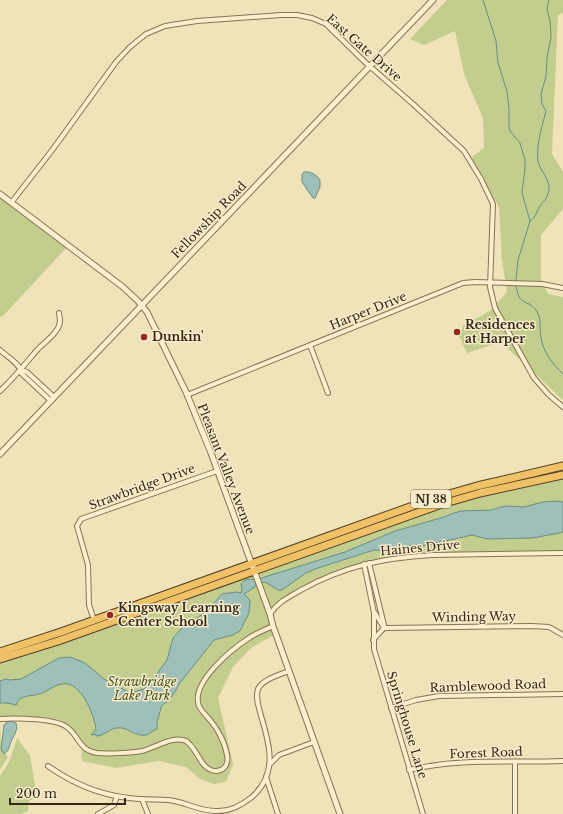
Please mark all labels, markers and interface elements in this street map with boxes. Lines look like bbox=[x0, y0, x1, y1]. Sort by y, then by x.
street label: East Gate Drive bbox=[324, 11, 405, 85]
street label: Fellowship Road bbox=[168, 178, 249, 261]
street label: Harper Drive bbox=[327, 288, 409, 333]
place label: Residences at Harper bbox=[465, 317, 536, 346]
marker: Residences at Harper bbox=[452, 327, 462, 337]
place label: Dunkin' bbox=[152, 329, 204, 344]
marker: Dunkin' bbox=[139, 332, 149, 342]
street label: Pleasant Valley Avenue bbox=[195, 401, 258, 536]
street label: Strawbridge Drive bbox=[87, 460, 197, 513]
road number: NJ 38 bbox=[411, 490, 451, 508]
street label: Haines Drive bbox=[379, 537, 461, 558]
place label: Kingsway Learning Center School bbox=[118, 600, 240, 629]
street label: Winding Way bbox=[431, 608, 516, 625]
marker: Kingsway Learning Center School bbox=[105, 610, 115, 620]
street label: Springhouse Lane bbox=[384, 669, 431, 780]
park label: Strawbridge Lake Park bbox=[108, 674, 177, 703]
street label: Ramblewood Road bbox=[429, 676, 547, 695]
street label: Forest Road bbox=[449, 744, 523, 761]
scale bar bbox=[10, 780, 125, 806]
text: 200 m bbox=[16, 786, 57, 801]

